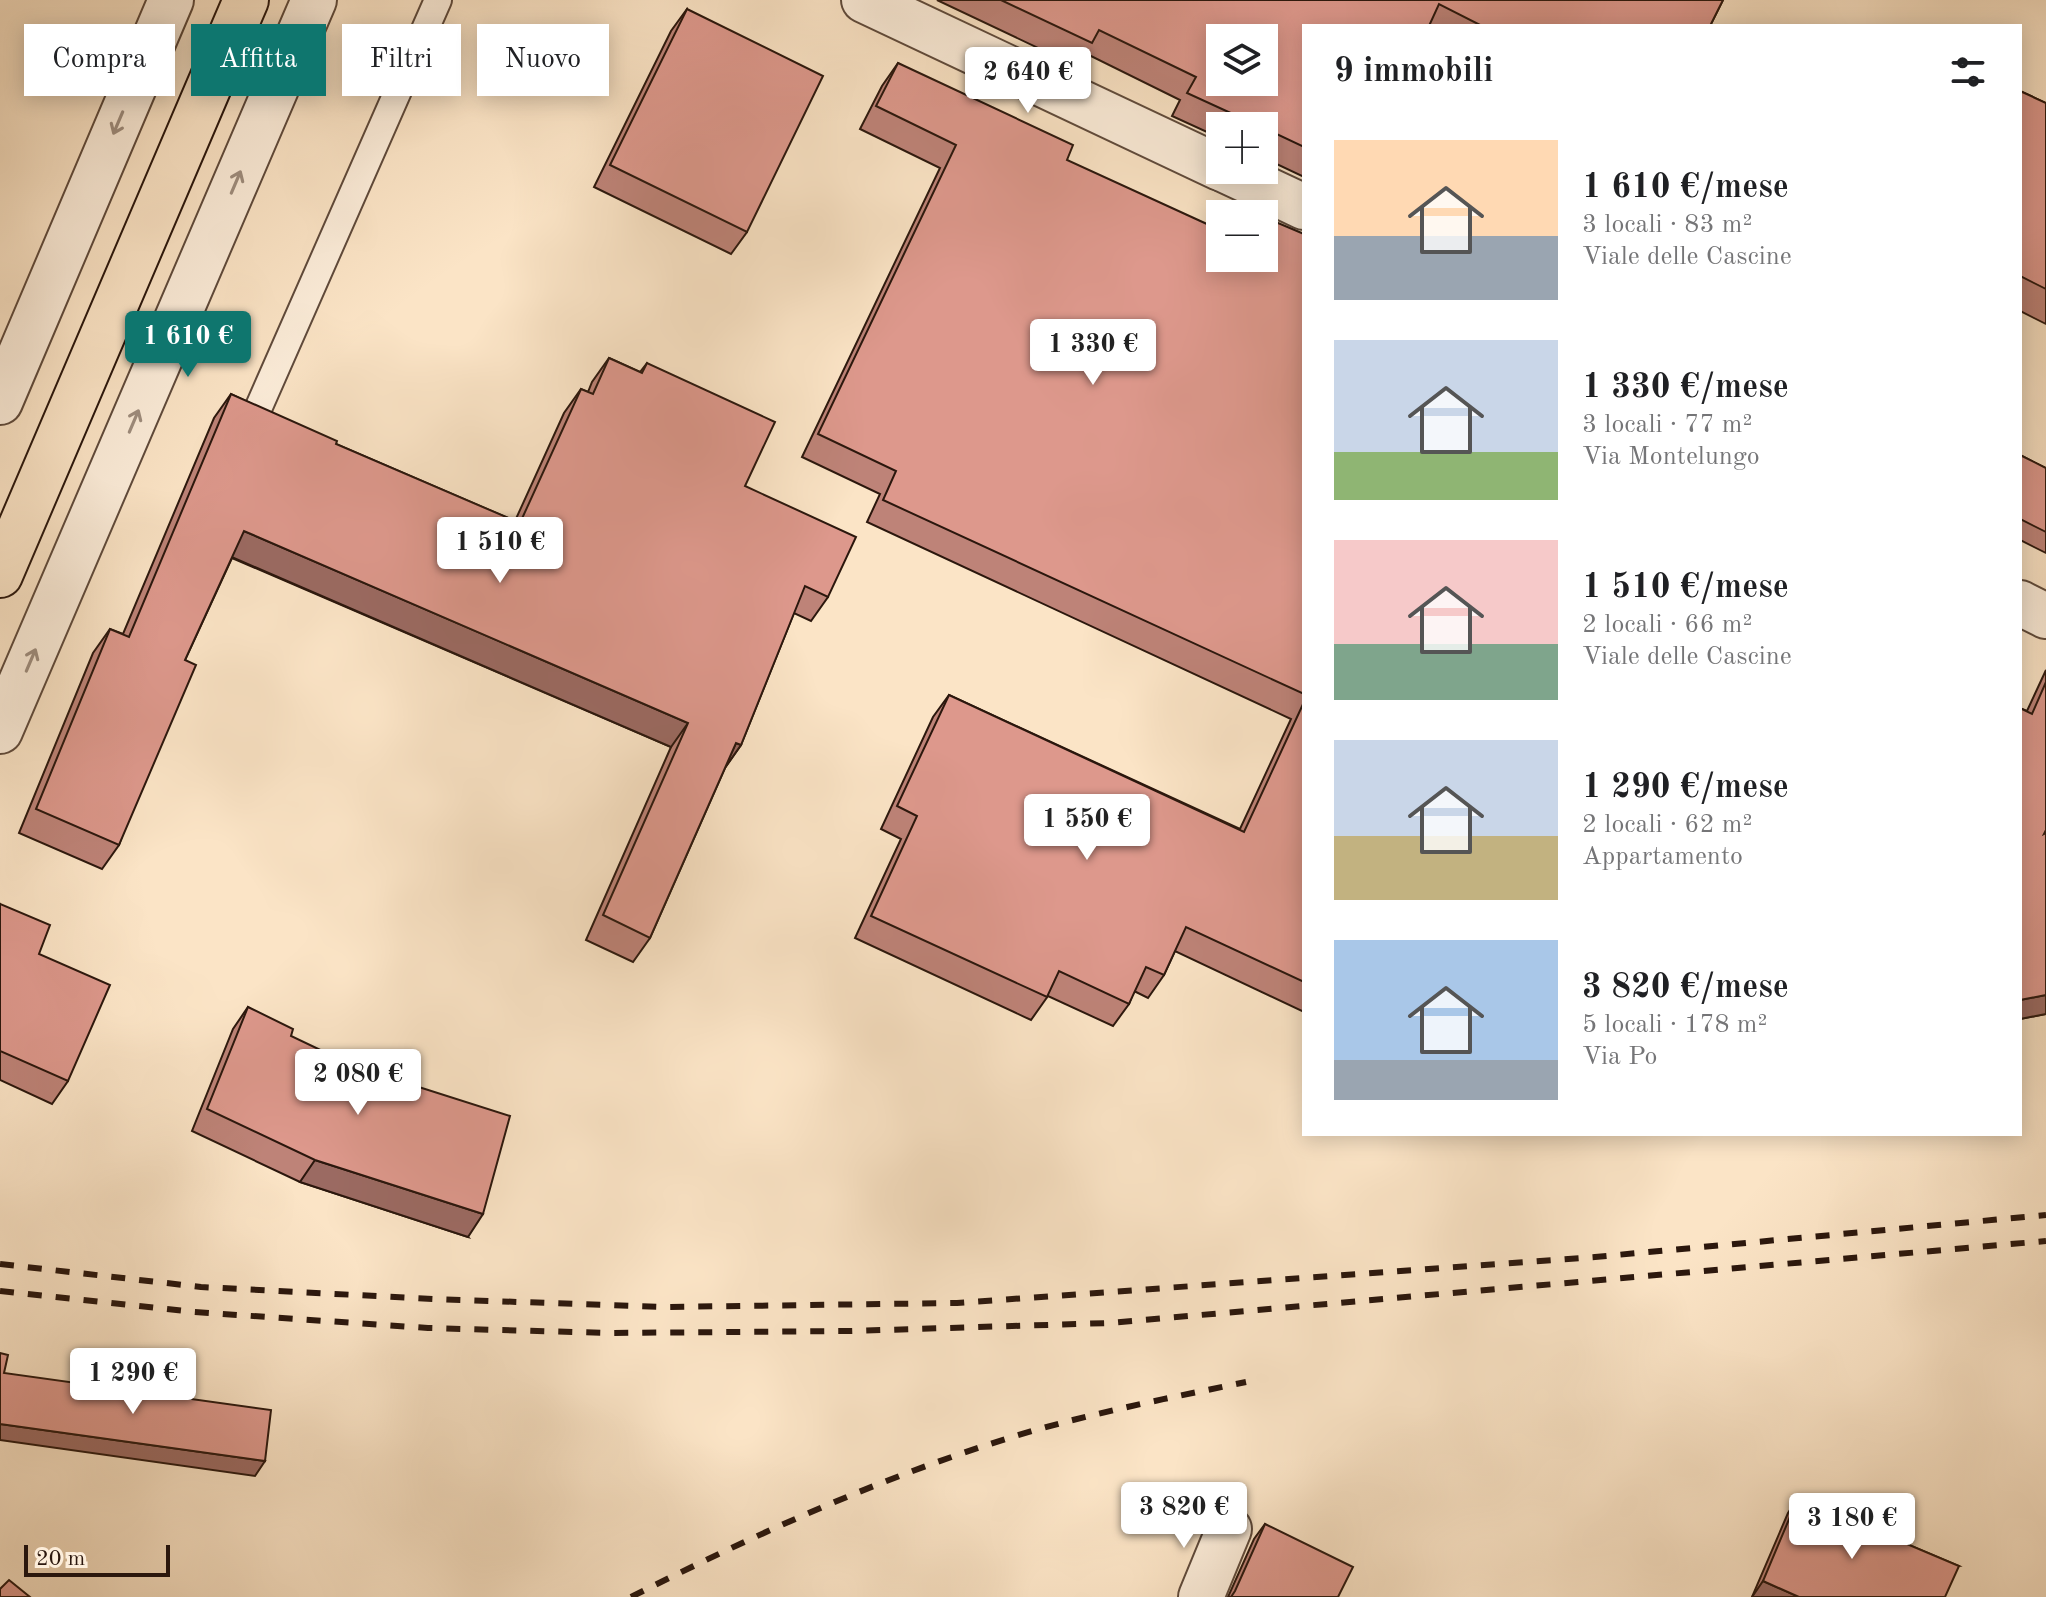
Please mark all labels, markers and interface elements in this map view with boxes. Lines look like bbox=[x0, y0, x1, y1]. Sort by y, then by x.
chip: Compra bbox=[24, 24, 175, 96]
chip: Affitta bbox=[191, 24, 326, 96]
chip: Filtri bbox=[342, 24, 461, 96]
chip: Nuovo bbox=[477, 24, 609, 96]
map controls bbox=[1206, 24, 1278, 272]
button: layers bbox=[1206, 24, 1278, 96]
pin: 2 640 € bbox=[954, 47, 1102, 115]
icon: filters bbox=[1946, 50, 1990, 94]
text: 9 immobili bbox=[1334, 55, 1493, 89]
text: 2 640 € bbox=[983, 60, 1073, 86]
one-way arrow bbox=[109, 110, 124, 135]
button: + bbox=[1206, 112, 1278, 184]
one-way arrow bbox=[230, 170, 245, 195]
text: 1 610 €/mese bbox=[1582, 171, 1789, 205]
icon: home bbox=[1398, 172, 1494, 268]
button: − bbox=[1206, 200, 1278, 272]
text: 3 locali · 83 m² bbox=[1582, 212, 1752, 238]
text: Viale delle Cascine bbox=[1582, 244, 1792, 270]
pin: 1 610 € bbox=[114, 311, 262, 379]
pin: 1 330 € bbox=[1019, 319, 1167, 387]
text: 1 610 € bbox=[143, 324, 233, 350]
text: 1 330 € bbox=[1048, 332, 1138, 358]
text: 1 330 €/mese bbox=[1582, 371, 1789, 405]
icon: home bbox=[1398, 372, 1494, 468]
one-way arrow bbox=[127, 409, 142, 434]
text: 3 locali · 77 m² bbox=[1582, 412, 1752, 438]
text: Via Montelungo bbox=[1582, 444, 1760, 470]
pin: 1 510 € bbox=[426, 517, 574, 585]
text: 1 510 € bbox=[455, 530, 545, 556]
text: 1 510 €/mese bbox=[1582, 571, 1789, 605]
icon: home bbox=[1398, 572, 1494, 668]
text: 2 locali · 66 m² bbox=[1582, 612, 1752, 638]
text: Viale delle Cascine bbox=[1582, 644, 1792, 670]
one-way arrow bbox=[24, 648, 39, 672]
text: 1 290 €/mese bbox=[1582, 771, 1789, 805]
icon: home bbox=[1398, 772, 1494, 868]
pin: 1 550 € bbox=[1013, 794, 1161, 862]
text: 1 550 € bbox=[1042, 807, 1132, 833]
text: 2 locali · 62 m² bbox=[1582, 812, 1752, 838]
text: Appartamento bbox=[1582, 844, 1743, 870]
text: 3 820 €/mese bbox=[1582, 971, 1789, 1005]
icon: home bbox=[1398, 972, 1494, 1068]
text: 5 locali · 178 m² bbox=[1582, 1012, 1767, 1038]
text: Via Po bbox=[1582, 1044, 1657, 1070]
pin: 2 080 € bbox=[284, 1049, 432, 1117]
text: 2 080 € bbox=[313, 1062, 403, 1088]
pin: 1 290 € bbox=[59, 1348, 207, 1416]
text: 1 290 € bbox=[88, 1361, 178, 1387]
pin: 3 820 € bbox=[1110, 1482, 1258, 1550]
pin: 3 180 € bbox=[1778, 1493, 1926, 1561]
text: 3 820 € bbox=[1139, 1495, 1229, 1521]
text: 3 180 € bbox=[1807, 1506, 1897, 1532]
scale bar bbox=[24, 1541, 170, 1577]
text: 20 m bbox=[36, 1548, 85, 1570]

